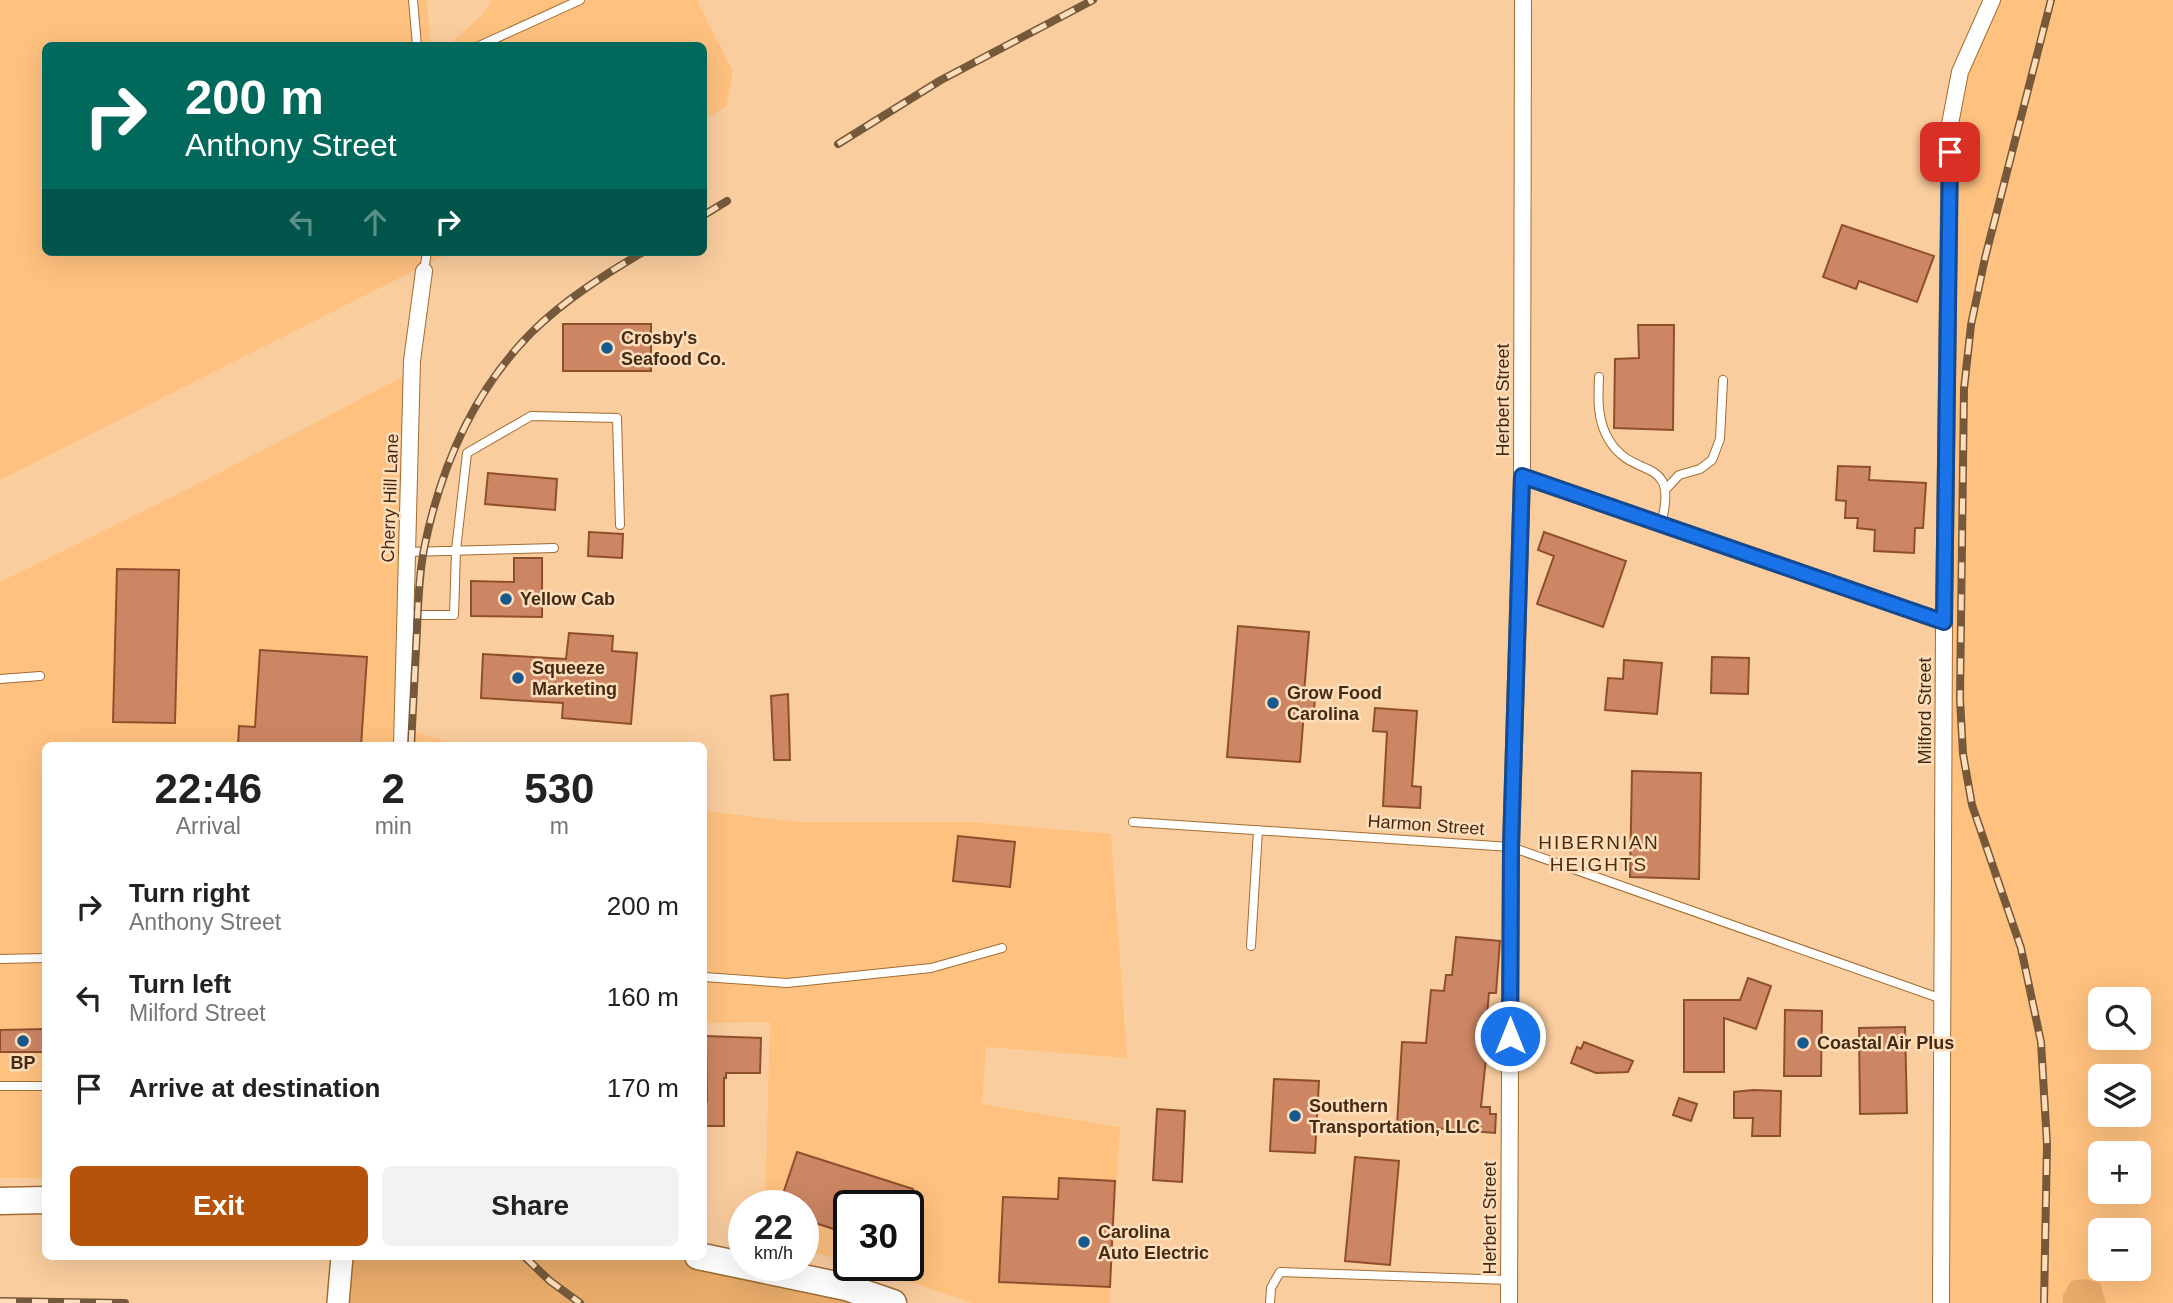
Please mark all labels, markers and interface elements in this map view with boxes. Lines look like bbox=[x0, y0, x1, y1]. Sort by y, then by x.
icon: right bbox=[70, 70, 161, 161]
text: 200 m bbox=[185, 70, 324, 124]
pin bbox=[1920, 122, 1980, 182]
text: Anthony Street bbox=[185, 127, 397, 163]
icon: arrive bbox=[1931, 133, 1969, 171]
icon: left bbox=[283, 203, 321, 241]
icon: ahead bbox=[356, 203, 394, 241]
icon: right bbox=[429, 203, 467, 241]
place label: Crosby's Seafood Co. bbox=[621, 328, 726, 369]
marker: Crosby's Seafood Co. bbox=[599, 340, 615, 356]
street label: Herbert Street bbox=[1493, 343, 1513, 457]
street label: Cherry Hill Lane bbox=[378, 433, 402, 563]
place label: Yellow Cab bbox=[520, 589, 615, 609]
marker: Yellow Cab bbox=[498, 591, 514, 607]
street label: Milford Street bbox=[1915, 657, 1935, 765]
place label: Squeeze Marketing bbox=[532, 658, 617, 699]
marker: Squeeze Marketing bbox=[510, 670, 526, 686]
place label: Grow Food Carolina bbox=[1287, 683, 1382, 724]
marker: Grow Food Carolina bbox=[1265, 695, 1281, 711]
text: 22:46 bbox=[155, 765, 262, 812]
text: 2 bbox=[381, 765, 405, 812]
text: 530 bbox=[524, 765, 594, 812]
street label: Harmon Street bbox=[1367, 811, 1485, 839]
text: Arrival bbox=[176, 813, 241, 839]
text: min bbox=[375, 813, 412, 839]
text: m bbox=[550, 813, 569, 839]
district label: HIBERNIAN HEIGHTS bbox=[1538, 832, 1660, 875]
text: Turn right bbox=[129, 878, 250, 908]
icon: right bbox=[70, 888, 108, 926]
text: 200 m bbox=[607, 891, 679, 921]
text: Anthony Street bbox=[129, 909, 281, 935]
text: Turn left bbox=[129, 969, 231, 999]
icon: left bbox=[70, 979, 108, 1017]
text: 160 m bbox=[607, 982, 679, 1012]
map controls bbox=[2088, 987, 2151, 1281]
button: search bbox=[2088, 987, 2151, 1050]
position arrow bbox=[1473, 999, 1547, 1073]
text: Milford Street bbox=[129, 1000, 266, 1026]
marker: BP bbox=[15, 1033, 31, 1049]
place label: Coastal Air Plus bbox=[1817, 1033, 1954, 1053]
marker: Coastal Air Plus bbox=[1795, 1035, 1811, 1051]
place label: BP bbox=[10, 1053, 36, 1073]
button: layers bbox=[2088, 1064, 2151, 1127]
icon: arrive bbox=[70, 1070, 108, 1108]
text: Arrive at destination bbox=[129, 1073, 380, 1103]
text: 170 m bbox=[607, 1073, 679, 1103]
place label: Southern Transportation, LLC bbox=[1309, 1096, 1480, 1137]
marker: Southern Transportation, LLC bbox=[1287, 1108, 1303, 1124]
button: + bbox=[2088, 1141, 2151, 1204]
street label: Herbert Street bbox=[1480, 1161, 1500, 1275]
button: Exit bbox=[70, 1166, 368, 1246]
button: Share bbox=[382, 1166, 679, 1246]
speed limit sign: 30 bbox=[833, 1190, 924, 1281]
text: 22 bbox=[754, 1207, 793, 1246]
button: − bbox=[2088, 1218, 2151, 1281]
place label: Carolina Auto Electric bbox=[1098, 1222, 1209, 1263]
marker: Carolina Auto Electric bbox=[1076, 1234, 1092, 1250]
text: km/h bbox=[754, 1243, 793, 1263]

